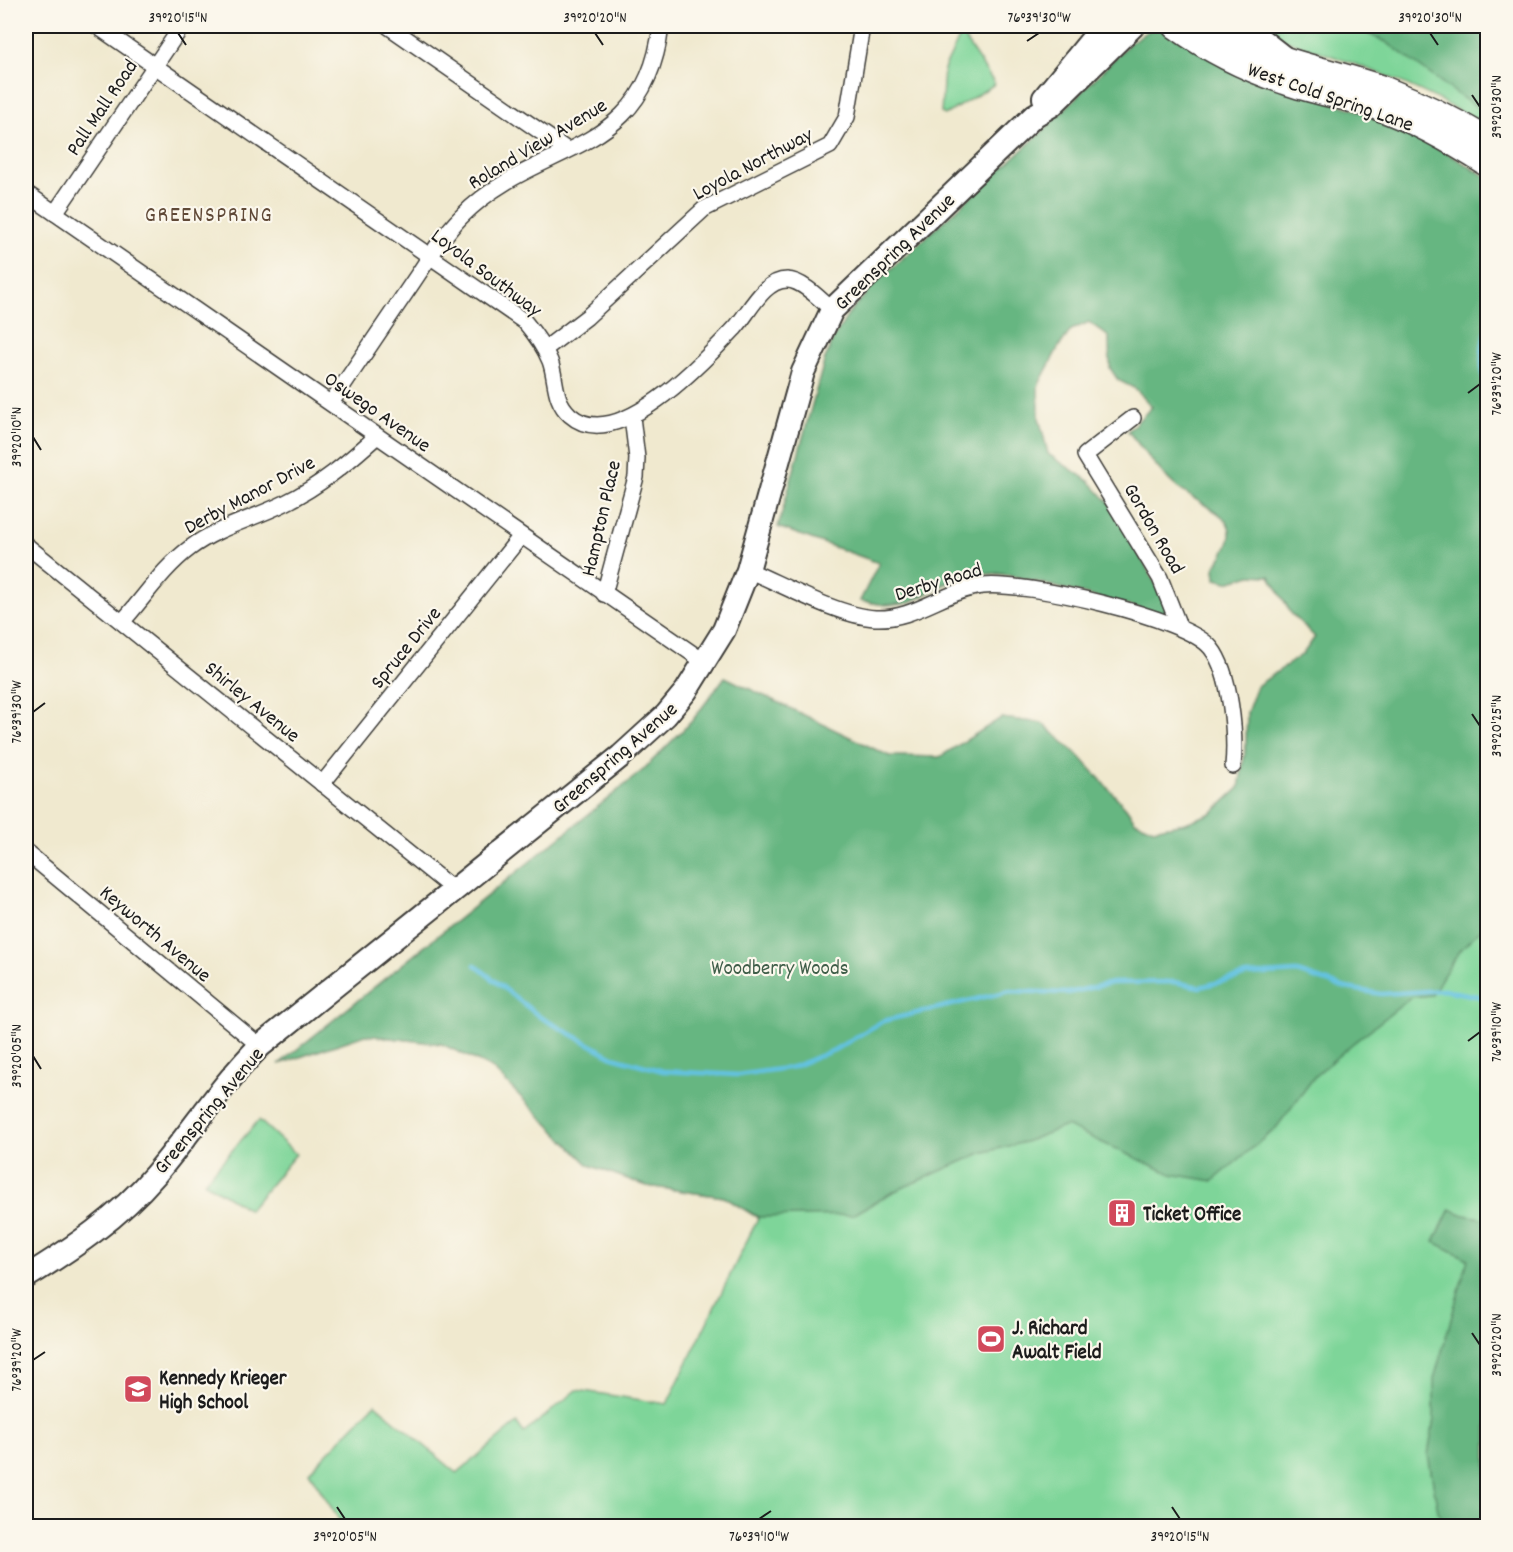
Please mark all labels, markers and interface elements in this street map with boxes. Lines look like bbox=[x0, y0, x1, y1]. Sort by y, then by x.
text: 39°20'15"N bbox=[148, 8, 208, 30]
text: 39°20'20"N bbox=[563, 8, 627, 30]
text: 76°39'30"W bbox=[1007, 8, 1071, 30]
text: 39°20'30"N bbox=[1398, 8, 1462, 30]
street label: Pall Mall Road bbox=[60, 55, 147, 163]
street label: West Cold Spring Lane bbox=[1243, 56, 1417, 141]
text: 39°20'30"N bbox=[1487, 75, 1509, 139]
street label: Roland View Avenue bbox=[463, 92, 614, 199]
street label: Loyola Northway bbox=[688, 121, 819, 210]
street label: Greenspring Avenue bbox=[829, 188, 963, 319]
district label: GREENSPRING bbox=[145, 201, 273, 232]
street label: Loyola Southway bbox=[423, 223, 547, 326]
text: 76°39'20"W bbox=[1487, 352, 1509, 416]
street label: Oswego Avenue bbox=[317, 365, 436, 461]
text: 39°20'10"N bbox=[7, 407, 29, 467]
street label: Derby Manor Drive bbox=[180, 449, 321, 544]
street label: Hampton Place bbox=[575, 458, 631, 580]
street label: Gordon Road bbox=[1114, 478, 1191, 581]
street label: Derby Road bbox=[892, 556, 986, 611]
street label: Spruce Drive bbox=[365, 601, 450, 697]
street label: Shirley Avenue bbox=[197, 655, 305, 751]
text: 76°39'30"W bbox=[7, 680, 29, 744]
text: 39°20'25"N bbox=[1487, 695, 1509, 757]
street label: Greenspring Avenue bbox=[547, 696, 685, 822]
street label: Keyworth Avenue bbox=[92, 880, 216, 991]
park label: Woodberry Woods bbox=[711, 955, 849, 985]
text: 76°39'10"W bbox=[1487, 1002, 1509, 1062]
text: 39°20'05"N bbox=[7, 1024, 29, 1088]
street label: Greenspring Avenue bbox=[148, 1042, 273, 1182]
building icon: Ticket Office bbox=[1106, 1197, 1138, 1229]
place label: Ticket Office bbox=[1143, 1201, 1241, 1231]
text: 39°20'20"N bbox=[1487, 1313, 1509, 1377]
place label: J. Richard Awalt Field bbox=[1012, 1315, 1102, 1369]
sports icon: J. Richard Awalt Field bbox=[975, 1323, 1007, 1355]
text: 76°39'20"W bbox=[7, 1328, 29, 1392]
place label: Kennedy Krieger High School bbox=[159, 1365, 288, 1419]
school or university icon: Kennedy Krieger High School bbox=[122, 1373, 154, 1405]
text: 39°20'05"N bbox=[313, 1527, 377, 1549]
text: 76°39'10"W bbox=[729, 1527, 789, 1549]
text: 39°20'15"N bbox=[1150, 1527, 1210, 1549]

